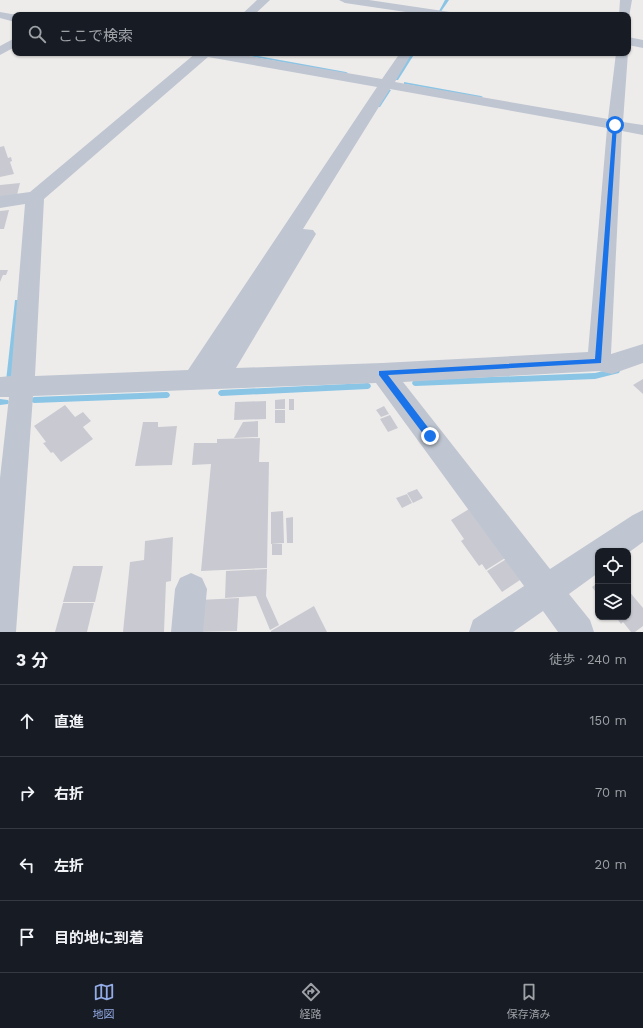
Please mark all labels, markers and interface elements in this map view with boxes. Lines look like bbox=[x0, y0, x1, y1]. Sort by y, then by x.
search box bbox=[12, 12, 631, 56]
icon: search bbox=[26, 23, 48, 45]
text: ここで検索 bbox=[58, 27, 133, 45]
route start bbox=[606, 116, 624, 134]
route end bbox=[421, 427, 439, 445]
map controls bbox=[595, 548, 631, 620]
button: locate bbox=[595, 548, 631, 584]
button: layers bbox=[595, 584, 631, 620]
text: 3 分 bbox=[16, 650, 48, 670]
text: 徒歩 · 240 m bbox=[549, 652, 627, 667]
icon: ahead bbox=[16, 710, 38, 732]
text: 直進 bbox=[54, 713, 84, 731]
text: 150 m bbox=[589, 713, 627, 728]
icon: right bbox=[16, 782, 38, 804]
text: 右折 bbox=[54, 785, 84, 803]
text: 70 m bbox=[595, 785, 627, 800]
icon: left bbox=[16, 854, 38, 876]
text: 左折 bbox=[54, 857, 84, 875]
text: 20 m bbox=[595, 857, 627, 872]
icon: arrive bbox=[16, 926, 38, 948]
text: 目的地に到着 bbox=[54, 929, 144, 947]
tab: 地図 bbox=[93, 981, 115, 1021]
tab: 経路 bbox=[300, 981, 322, 1021]
tab: 保存済み bbox=[507, 981, 551, 1021]

